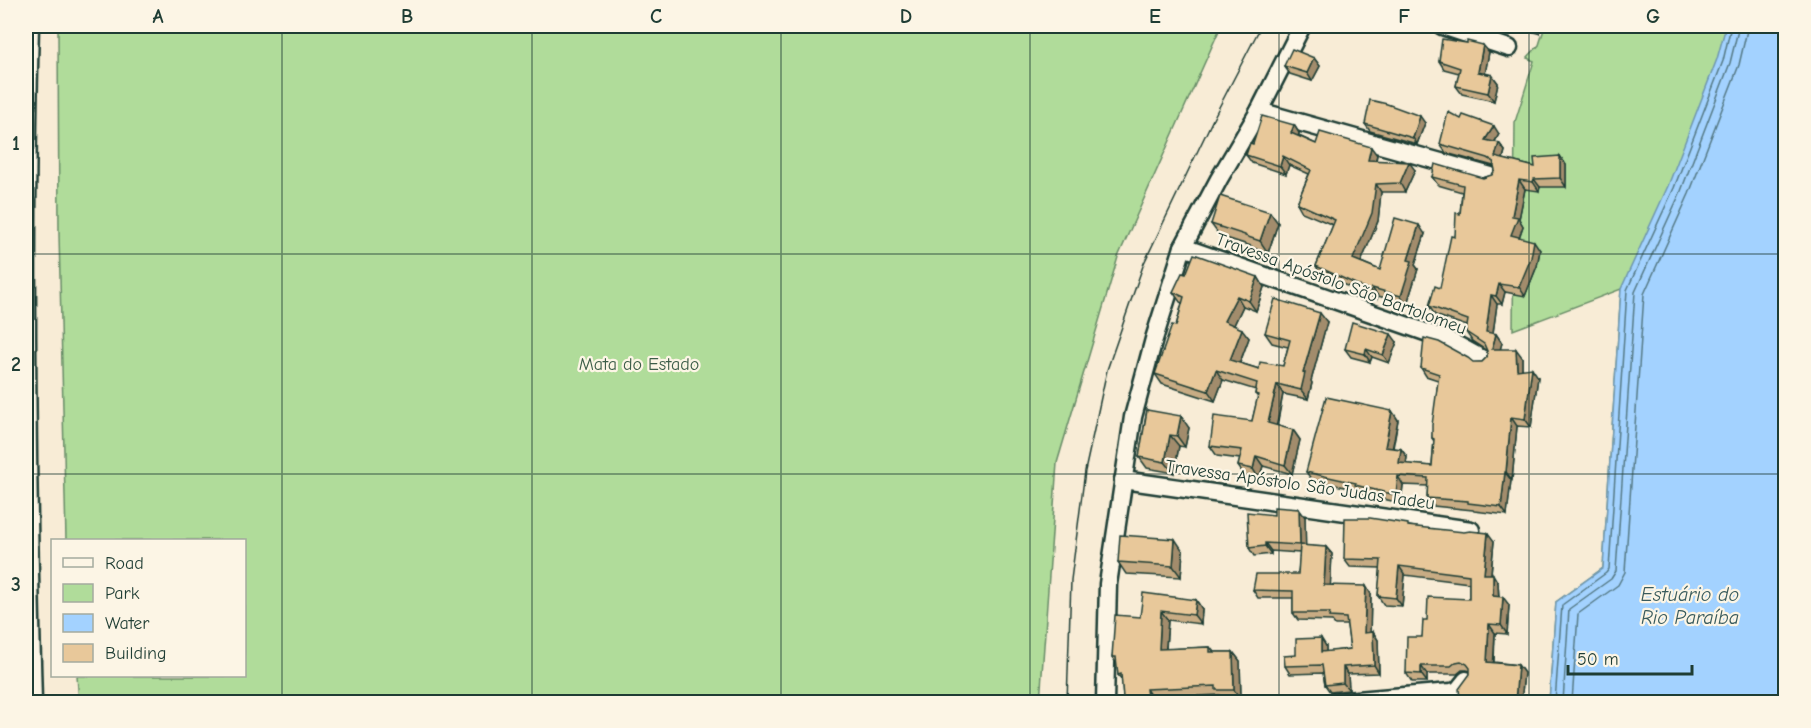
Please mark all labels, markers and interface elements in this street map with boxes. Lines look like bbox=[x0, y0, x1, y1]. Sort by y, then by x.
text: A bbox=[152, 5, 164, 28]
text: B bbox=[401, 5, 413, 28]
text: C bbox=[650, 5, 662, 28]
text: D bbox=[900, 5, 912, 28]
text: E bbox=[1149, 5, 1161, 28]
text: F bbox=[1398, 5, 1410, 28]
text: G bbox=[1646, 5, 1660, 28]
text: 1 bbox=[12, 132, 20, 155]
street label: Travessa Apóstolo São Bartolomeu bbox=[1213, 229, 1469, 339]
text: 2 bbox=[11, 353, 21, 376]
park label: Mata do Estado bbox=[579, 354, 699, 375]
street label: Travessa Apóstolo São Judas Tadeu bbox=[1164, 456, 1436, 514]
legend bbox=[51, 539, 246, 677]
text: Road bbox=[105, 553, 144, 574]
text: 3 bbox=[11, 573, 21, 596]
text: Park bbox=[105, 583, 140, 604]
water label: Estuário do Rio Paraíba bbox=[1641, 583, 1739, 629]
text: Water bbox=[105, 613, 150, 634]
scale bar bbox=[1568, 638, 1692, 676]
text: Building bbox=[105, 643, 167, 664]
text: 50 m bbox=[1577, 649, 1619, 670]

